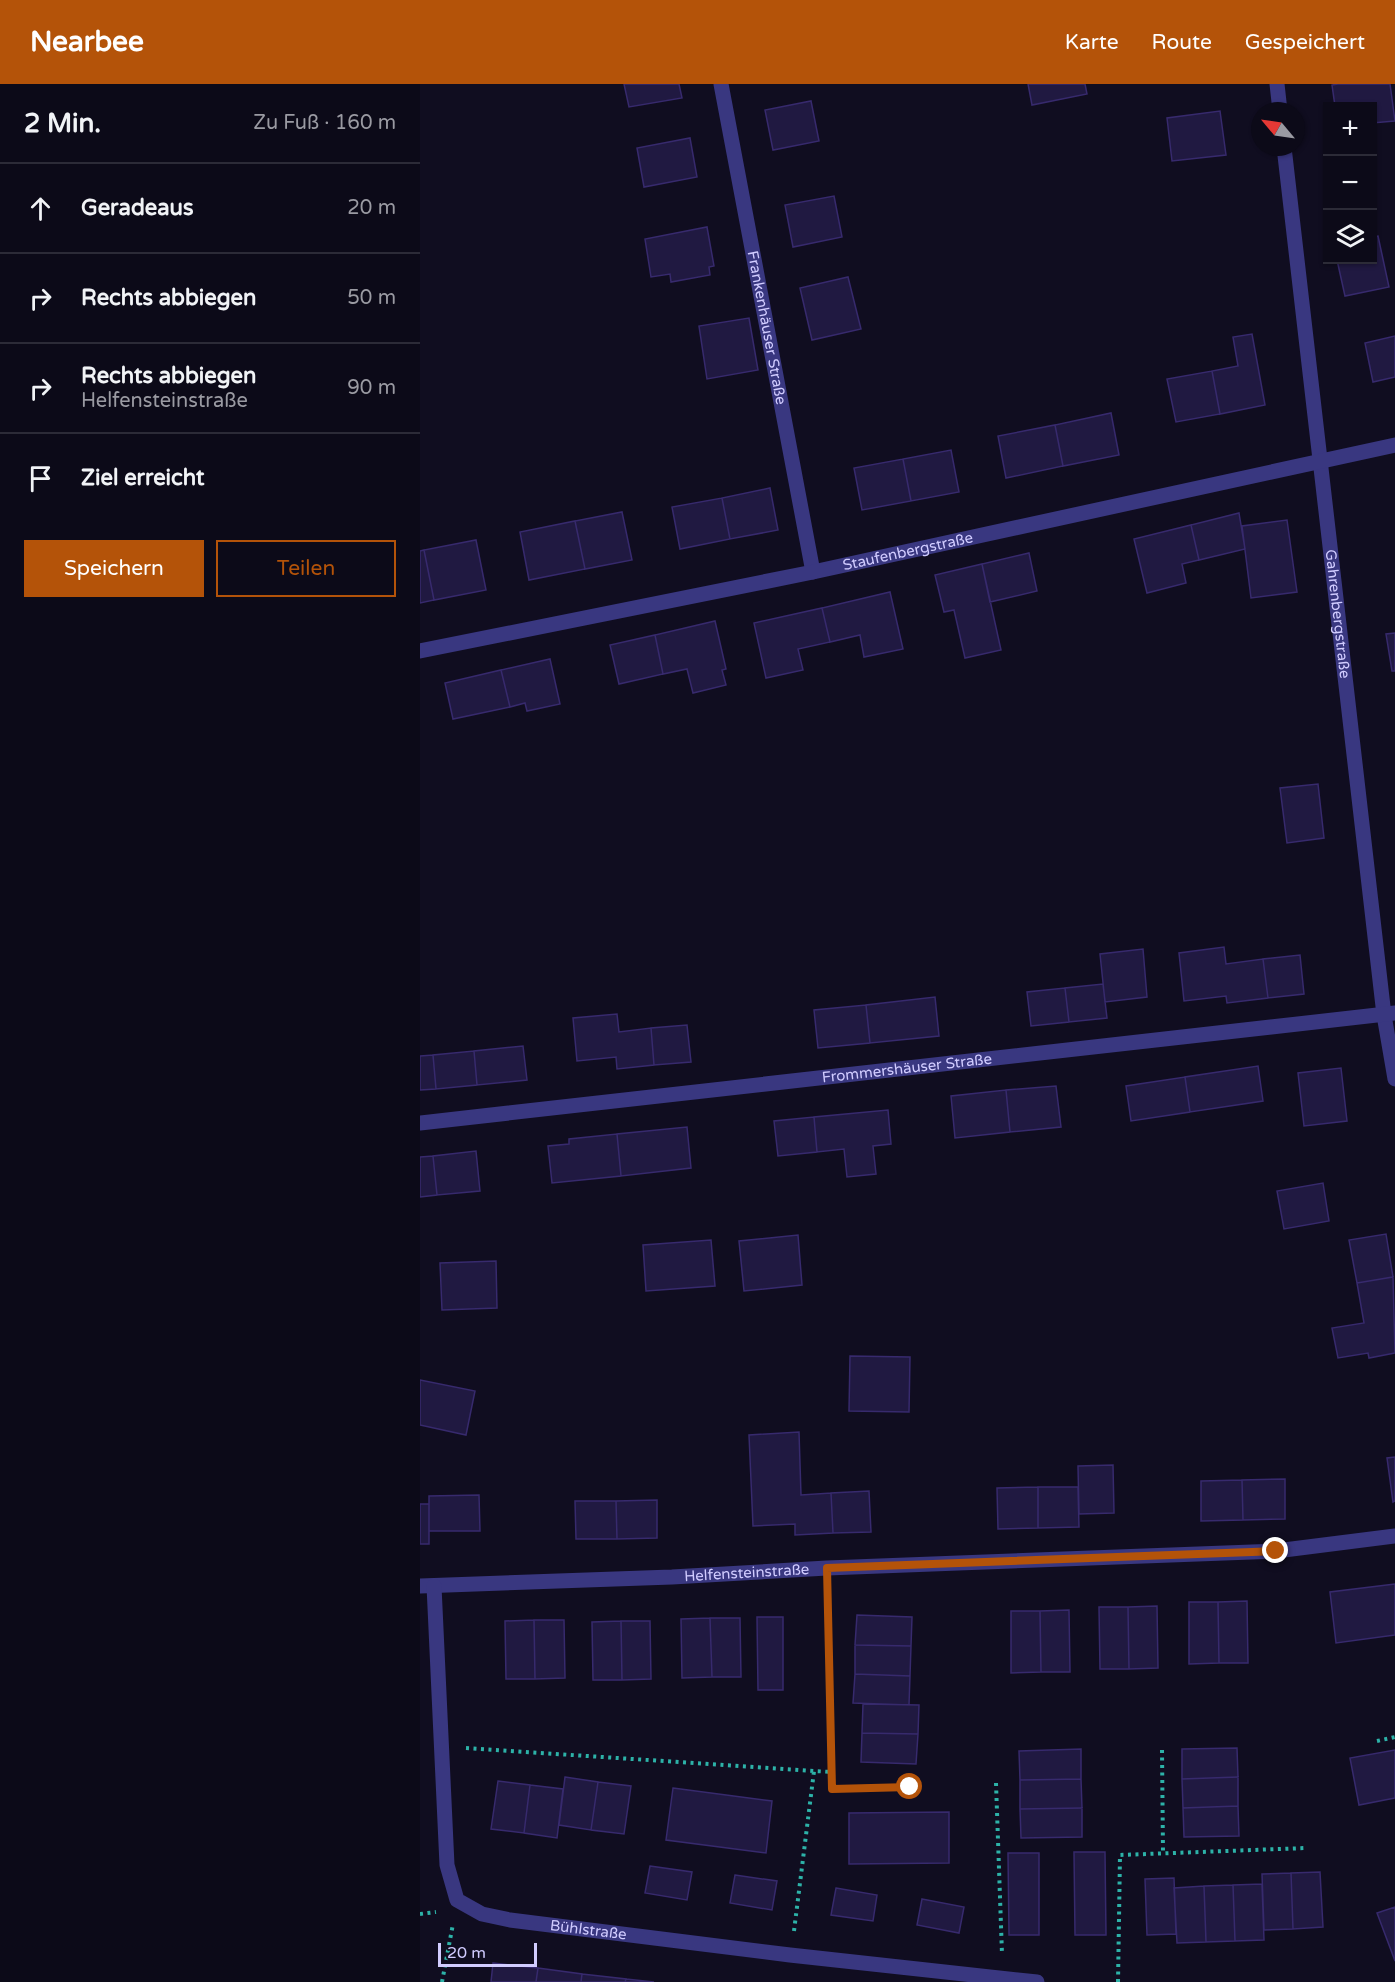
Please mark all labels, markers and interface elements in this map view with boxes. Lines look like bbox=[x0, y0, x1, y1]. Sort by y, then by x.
text: Nearbee bbox=[30, 25, 144, 59]
text: Karte bbox=[1065, 30, 1119, 55]
text: Route bbox=[1152, 30, 1212, 55]
text: Gespeichert bbox=[1245, 30, 1365, 55]
north arrow bbox=[1251, 102, 1305, 156]
map controls bbox=[1323, 102, 1377, 264]
button: + bbox=[1323, 102, 1377, 156]
text: 2 Min. bbox=[24, 108, 101, 139]
text: Zu Fuß · 160 m bbox=[253, 111, 396, 135]
button: − bbox=[1323, 156, 1377, 210]
icon: ahead bbox=[24, 192, 57, 225]
text: Geradeaus bbox=[81, 195, 193, 221]
text: 20 m bbox=[347, 196, 396, 220]
button: layers bbox=[1323, 210, 1377, 264]
street label: Frankenhäuser Straße bbox=[744, 249, 790, 406]
icon: right bbox=[24, 282, 57, 315]
text: Rechts abbiegen bbox=[81, 285, 256, 311]
text: 50 m bbox=[347, 286, 396, 310]
text: Rechts abbiegen bbox=[81, 363, 256, 389]
icon: right bbox=[24, 372, 57, 405]
text: 90 m bbox=[347, 376, 396, 400]
text: Helfensteinstraße bbox=[81, 389, 248, 413]
icon: arrive bbox=[24, 462, 57, 495]
text: Ziel erreicht bbox=[81, 465, 204, 491]
street label: Staufenbergstraße bbox=[841, 528, 975, 574]
button: Speichern bbox=[24, 540, 204, 597]
button: Teilen bbox=[216, 540, 396, 597]
street label: Gahrenbergstraße bbox=[1321, 548, 1354, 679]
street label: Frommershäuser Straße bbox=[821, 1050, 993, 1087]
route end bbox=[1262, 1537, 1288, 1563]
street label: Helfensteinstraße bbox=[684, 1560, 810, 1585]
route start bbox=[896, 1773, 922, 1799]
street label: Bühlstraße bbox=[549, 1916, 628, 1944]
scale bar bbox=[438, 1940, 537, 1968]
text: 20 m bbox=[447, 1943, 486, 1963]

